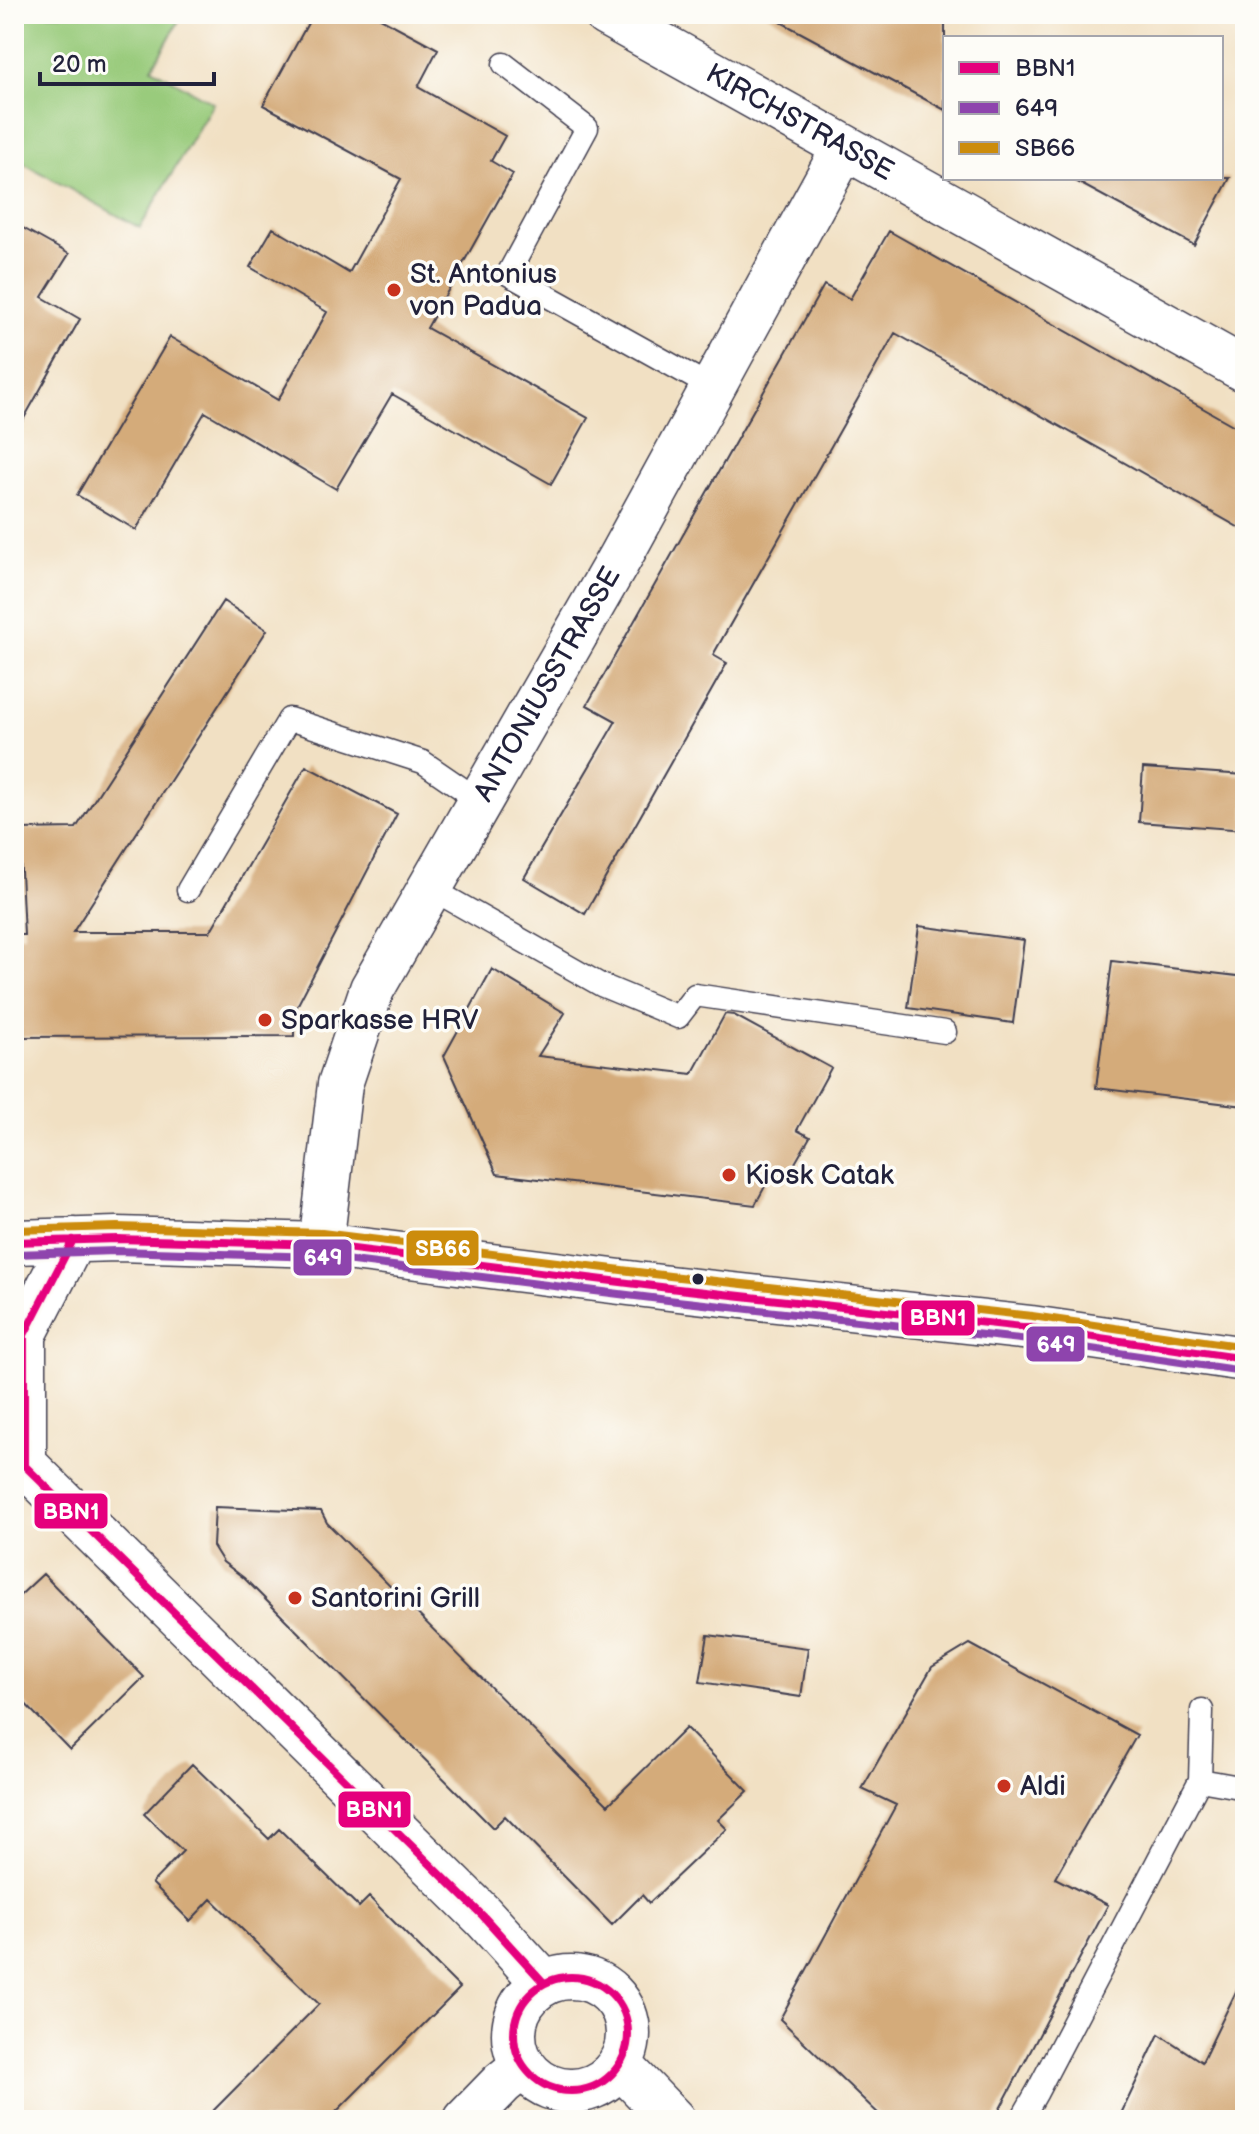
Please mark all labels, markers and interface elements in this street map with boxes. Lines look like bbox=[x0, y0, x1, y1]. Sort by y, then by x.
scale bar bbox=[40, 36, 214, 86]
legend bbox=[943, 36, 1223, 180]
text: 20 m bbox=[52, 50, 107, 79]
text: BBN1 bbox=[1015, 54, 1075, 83]
street label: KIRCHSTRASSE bbox=[700, 57, 900, 187]
text: 649 bbox=[1015, 94, 1058, 123]
text: SB66 bbox=[1015, 134, 1075, 163]
place label: St. Antonius von Padua bbox=[409, 258, 557, 323]
marker: St. Antonius von Padua bbox=[385, 281, 403, 299]
street label: ANTONIUSSTRASSE bbox=[467, 561, 627, 807]
place label: Sparkasse HRV bbox=[281, 1004, 479, 1037]
marker: Sparkasse HRV bbox=[256, 1011, 274, 1029]
place label: Kiosk Catak bbox=[745, 1159, 894, 1192]
marker: Kiosk Catak bbox=[720, 1166, 738, 1184]
line badge: SB66 bbox=[405, 1229, 480, 1267]
text: SB66 bbox=[415, 1236, 471, 1263]
line badge: 649 bbox=[292, 1238, 353, 1277]
text: 649 bbox=[303, 1245, 343, 1272]
unlabelled marker bbox=[690, 1271, 706, 1287]
line badge: BBN1 bbox=[900, 1299, 976, 1337]
text: BBN1 bbox=[910, 1305, 966, 1332]
line badge: 649 bbox=[1025, 1325, 1086, 1363]
text: 649 bbox=[1036, 1332, 1076, 1359]
line badge: BBN1 bbox=[33, 1492, 109, 1530]
text: BBN1 bbox=[43, 1499, 99, 1526]
place label: Santorini Grill bbox=[311, 1582, 480, 1615]
marker: Santorini Grill bbox=[286, 1589, 304, 1607]
place label: Aldi bbox=[1020, 1770, 1066, 1803]
marker: Aldi bbox=[995, 1777, 1013, 1795]
line badge: BBN1 bbox=[337, 1790, 412, 1829]
text: BBN1 bbox=[346, 1797, 402, 1824]

